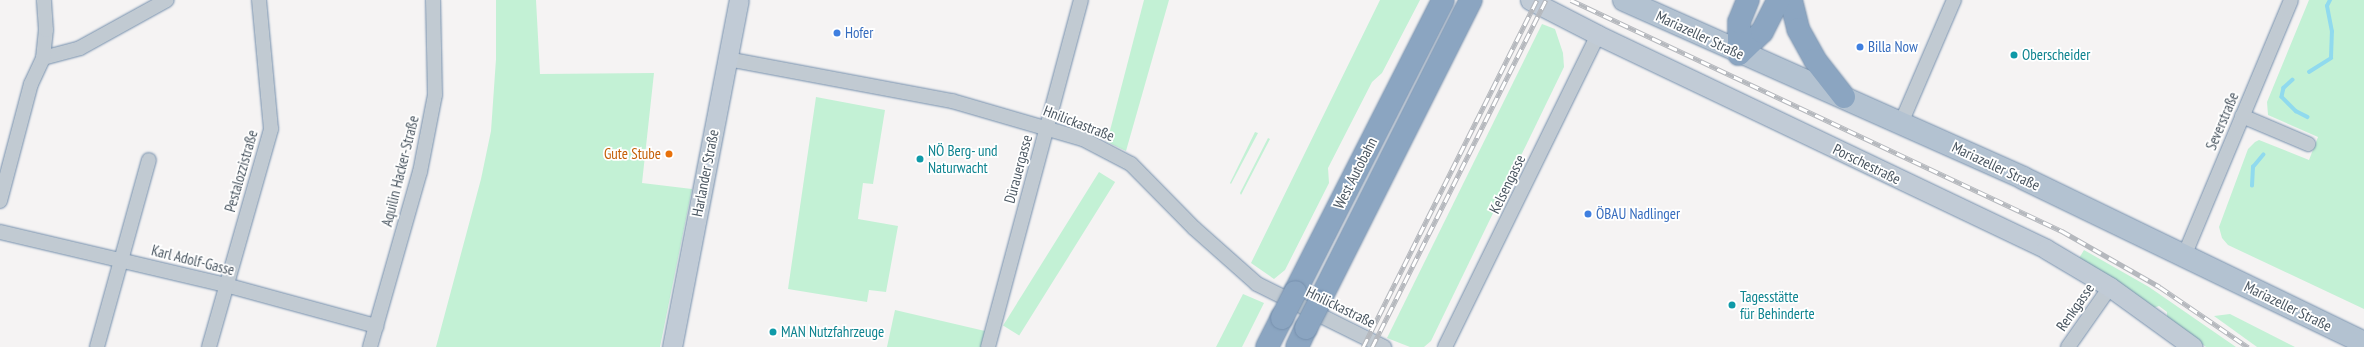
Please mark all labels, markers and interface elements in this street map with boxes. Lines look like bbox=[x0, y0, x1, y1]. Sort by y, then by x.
street label: Mariazeller Straße bbox=[1653, 7, 1747, 63]
place label: Hofer bbox=[845, 24, 873, 42]
marker: Hofer bbox=[832, 28, 842, 38]
place label: Billa Now bbox=[1868, 38, 1918, 56]
marker: Billa Now bbox=[1855, 42, 1865, 52]
place label: Oberscheider bbox=[2022, 46, 2090, 64]
marker: Oberscheider bbox=[2009, 50, 2019, 60]
street label: Severstraße bbox=[2202, 89, 2242, 153]
street label: Hnilickastraße bbox=[1041, 101, 1117, 145]
street label: Aquilin Hacker-Straße bbox=[378, 114, 422, 228]
street label: Pestalozzistraße bbox=[221, 128, 261, 214]
street label: Harlander Straße bbox=[688, 128, 722, 218]
street label: Dürauergasse bbox=[1000, 133, 1036, 205]
street label: West Autobahn bbox=[1329, 134, 1381, 212]
street label: Mariazeller Straße bbox=[1949, 138, 2043, 194]
street label: Porschestraße bbox=[1830, 140, 1904, 188]
place label: NÖ Berg- und Naturwacht bbox=[928, 141, 998, 176]
place label: Gute Stube bbox=[604, 145, 661, 163]
marker: Gute Stube bbox=[664, 149, 674, 159]
street label: Kelsengasse bbox=[1485, 152, 1529, 216]
marker: NÖ Berg- und Naturwacht bbox=[915, 154, 925, 164]
place label: ÖBAU Nadlinger bbox=[1596, 205, 1680, 223]
marker: ÖBAU Nadlinger bbox=[1583, 209, 1593, 219]
street label: Karl Adolf-Gasse bbox=[149, 241, 237, 279]
street label: Mariazeller Straße bbox=[2241, 277, 2335, 335]
street label: Renkgasse bbox=[2052, 280, 2098, 334]
street label: Hnilickastraße bbox=[1304, 283, 1378, 331]
place label: Tagesstätte für Behinderte bbox=[1740, 287, 1815, 322]
marker: Tagesstätte für Behinderte bbox=[1727, 300, 1737, 310]
place label: MAN Nutzfahrzeuge bbox=[781, 323, 884, 341]
marker: MAN Nutzfahrzeuge bbox=[768, 327, 778, 337]

